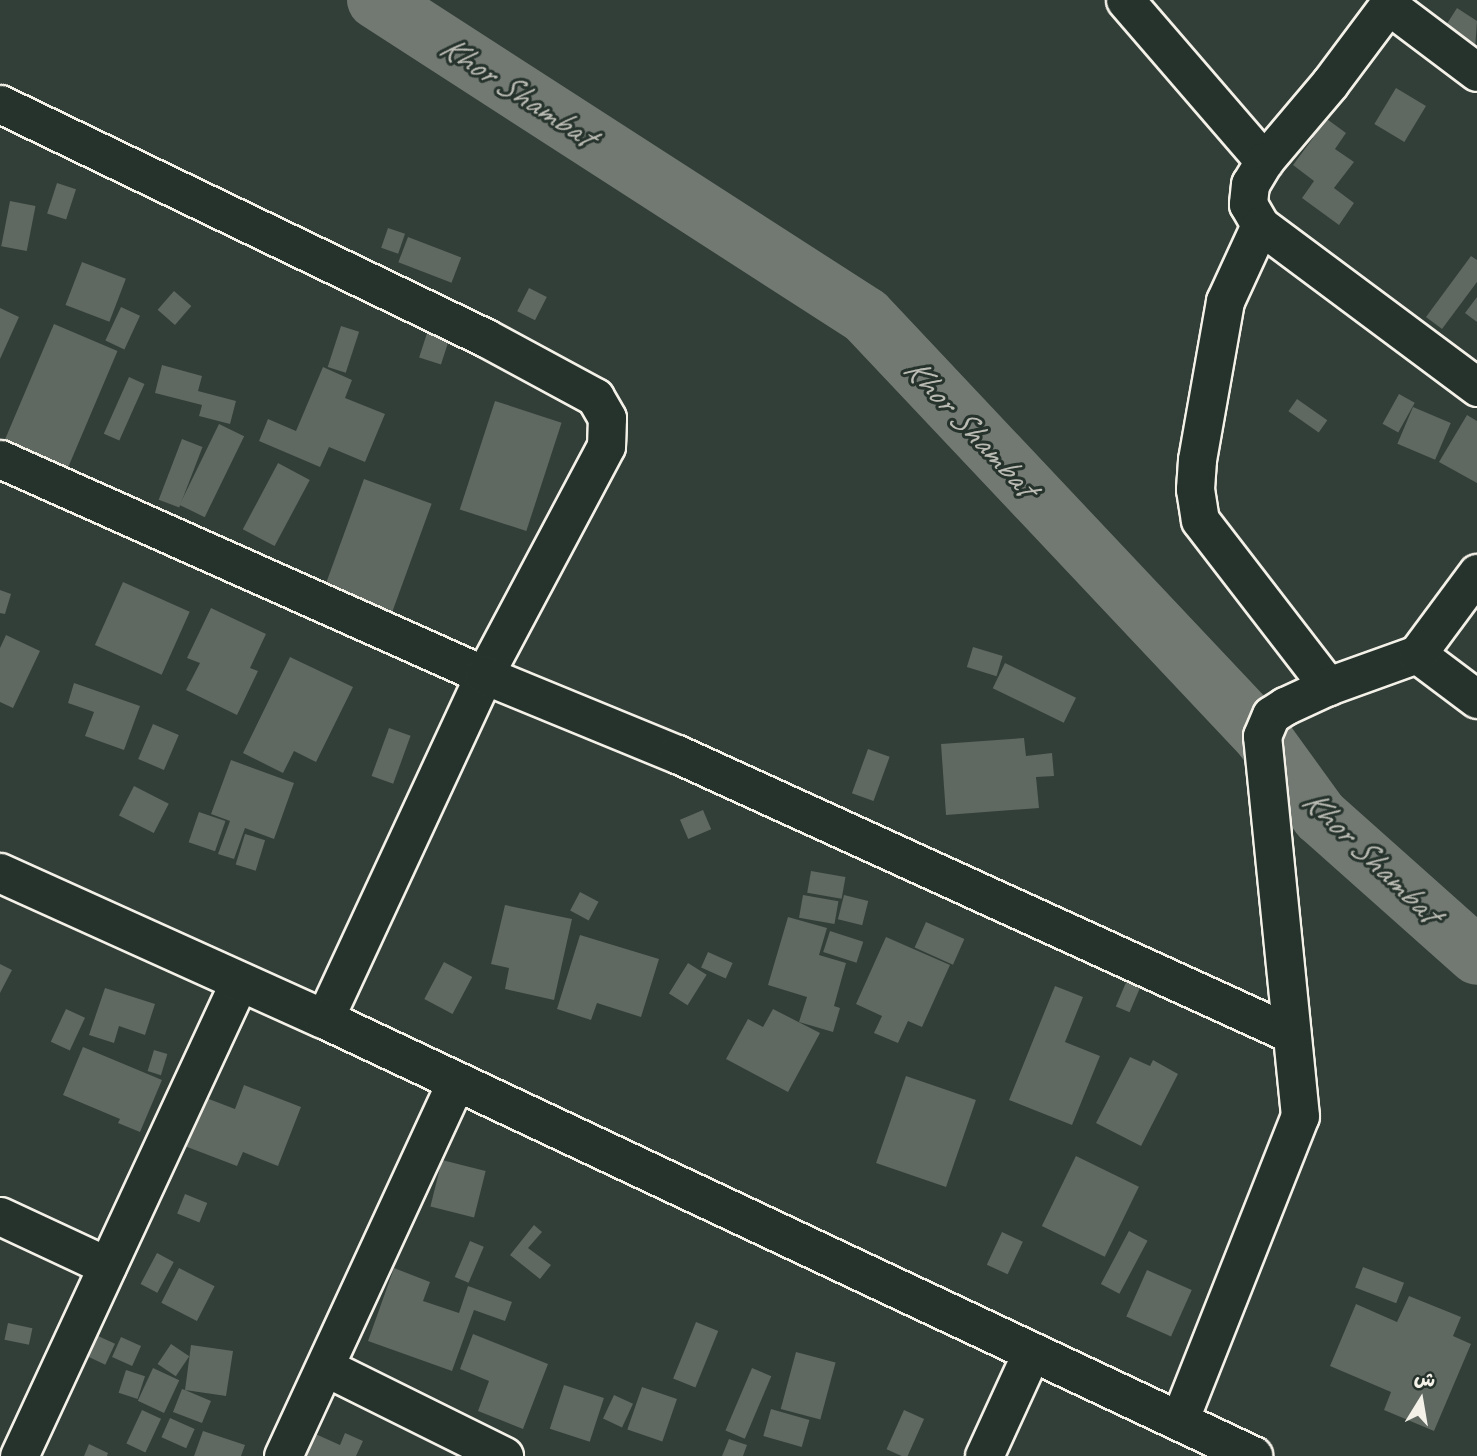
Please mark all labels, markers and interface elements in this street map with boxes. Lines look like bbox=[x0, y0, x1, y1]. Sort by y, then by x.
water label: Khor Shambat bbox=[431, 25, 603, 157]
water label: Khor Shambat bbox=[894, 347, 1046, 507]
water label: Khor Shambat bbox=[1292, 779, 1450, 933]
north arrow bbox=[1386, 1365, 1456, 1435]
text: ش bbox=[1412, 1366, 1438, 1393]

